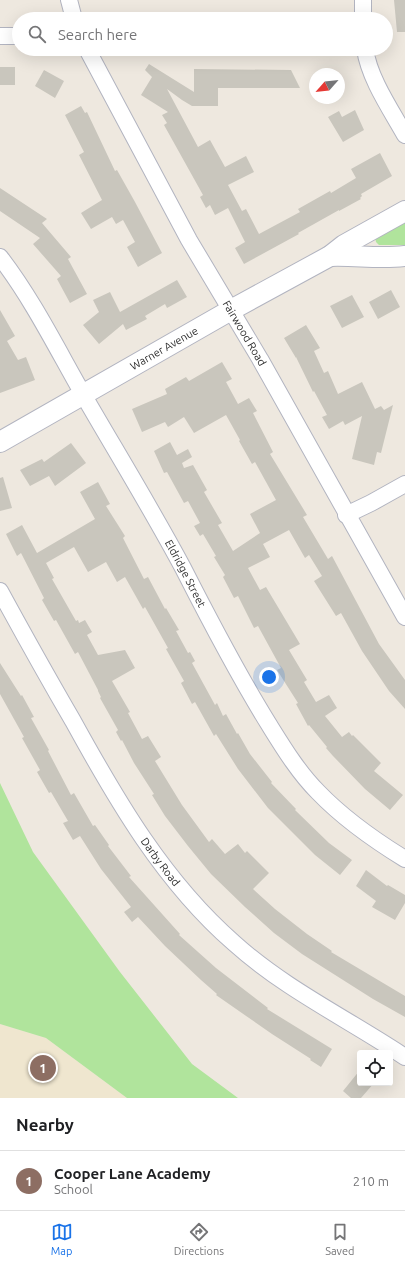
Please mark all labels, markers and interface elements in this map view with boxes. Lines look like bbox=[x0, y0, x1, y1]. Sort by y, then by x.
search box bbox=[12, 12, 393, 56]
icon: search bbox=[26, 23, 48, 45]
text: Search here bbox=[58, 26, 137, 43]
north arrow bbox=[309, 68, 345, 104]
street label: Fairwood Road bbox=[221, 298, 269, 368]
street label: Warner Avenue bbox=[128, 324, 200, 372]
street label: Eldridge Street bbox=[163, 538, 208, 610]
your location bbox=[259, 667, 279, 687]
street label: Darby Road bbox=[139, 835, 182, 888]
map controls bbox=[357, 1050, 393, 1086]
button: locate bbox=[357, 1050, 393, 1086]
pin: 1 bbox=[30, 1053, 56, 1083]
text: Nearby bbox=[16, 1115, 74, 1134]
text: Cooper Lane Academy bbox=[54, 1165, 211, 1182]
text: 1 bbox=[25, 1174, 33, 1188]
text: 210 m bbox=[353, 1174, 389, 1188]
text: School bbox=[54, 1182, 93, 1196]
tab: Map bbox=[51, 1221, 73, 1257]
tab: Directions bbox=[174, 1221, 224, 1257]
tab: Saved bbox=[325, 1221, 354, 1257]

